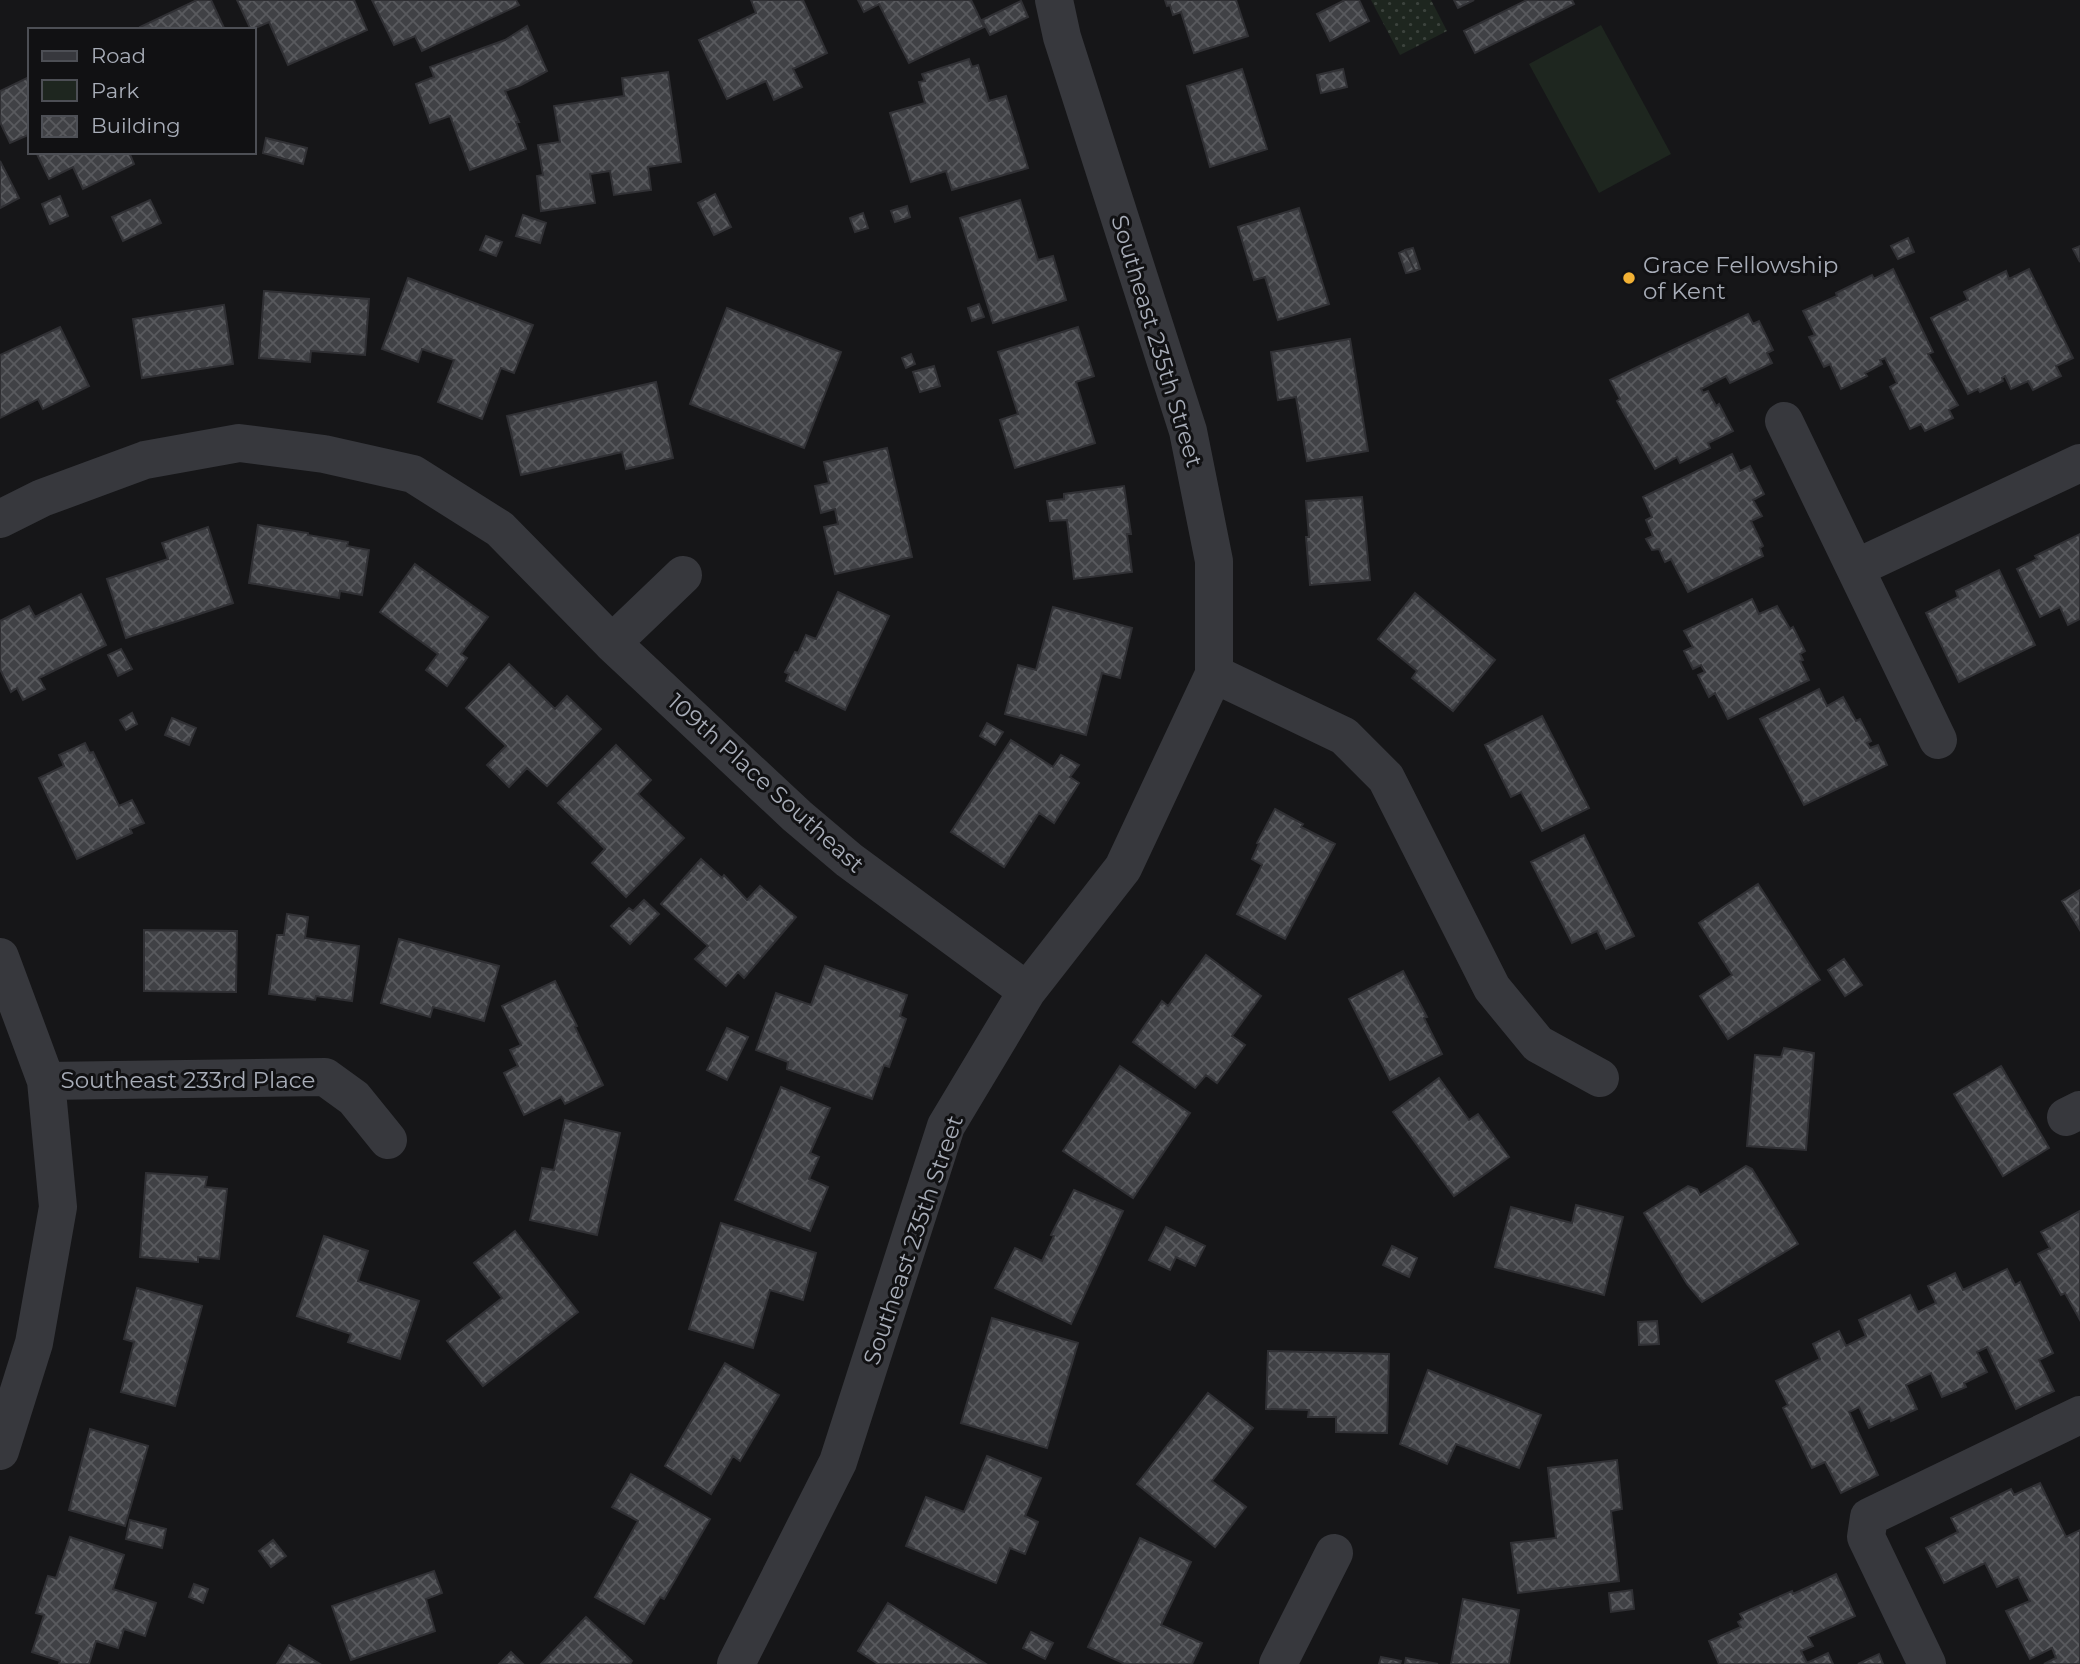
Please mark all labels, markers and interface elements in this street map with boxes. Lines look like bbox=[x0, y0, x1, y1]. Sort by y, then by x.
legend bbox=[28, 28, 256, 154]
text: Road bbox=[91, 43, 146, 68]
text: Park bbox=[91, 78, 139, 103]
text: Building bbox=[91, 113, 181, 138]
street label: Southeast 235th Street bbox=[1105, 212, 1209, 470]
place label: Grace Fellowship of Kent bbox=[1643, 251, 1838, 305]
marker: Grace Fellowship of Kent bbox=[1621, 270, 1637, 286]
street label: 109th Place Southeast bbox=[662, 688, 870, 878]
street label: Southeast 233rd Place bbox=[61, 1066, 315, 1094]
street label: Southeast 235th Street bbox=[857, 1112, 969, 1368]

